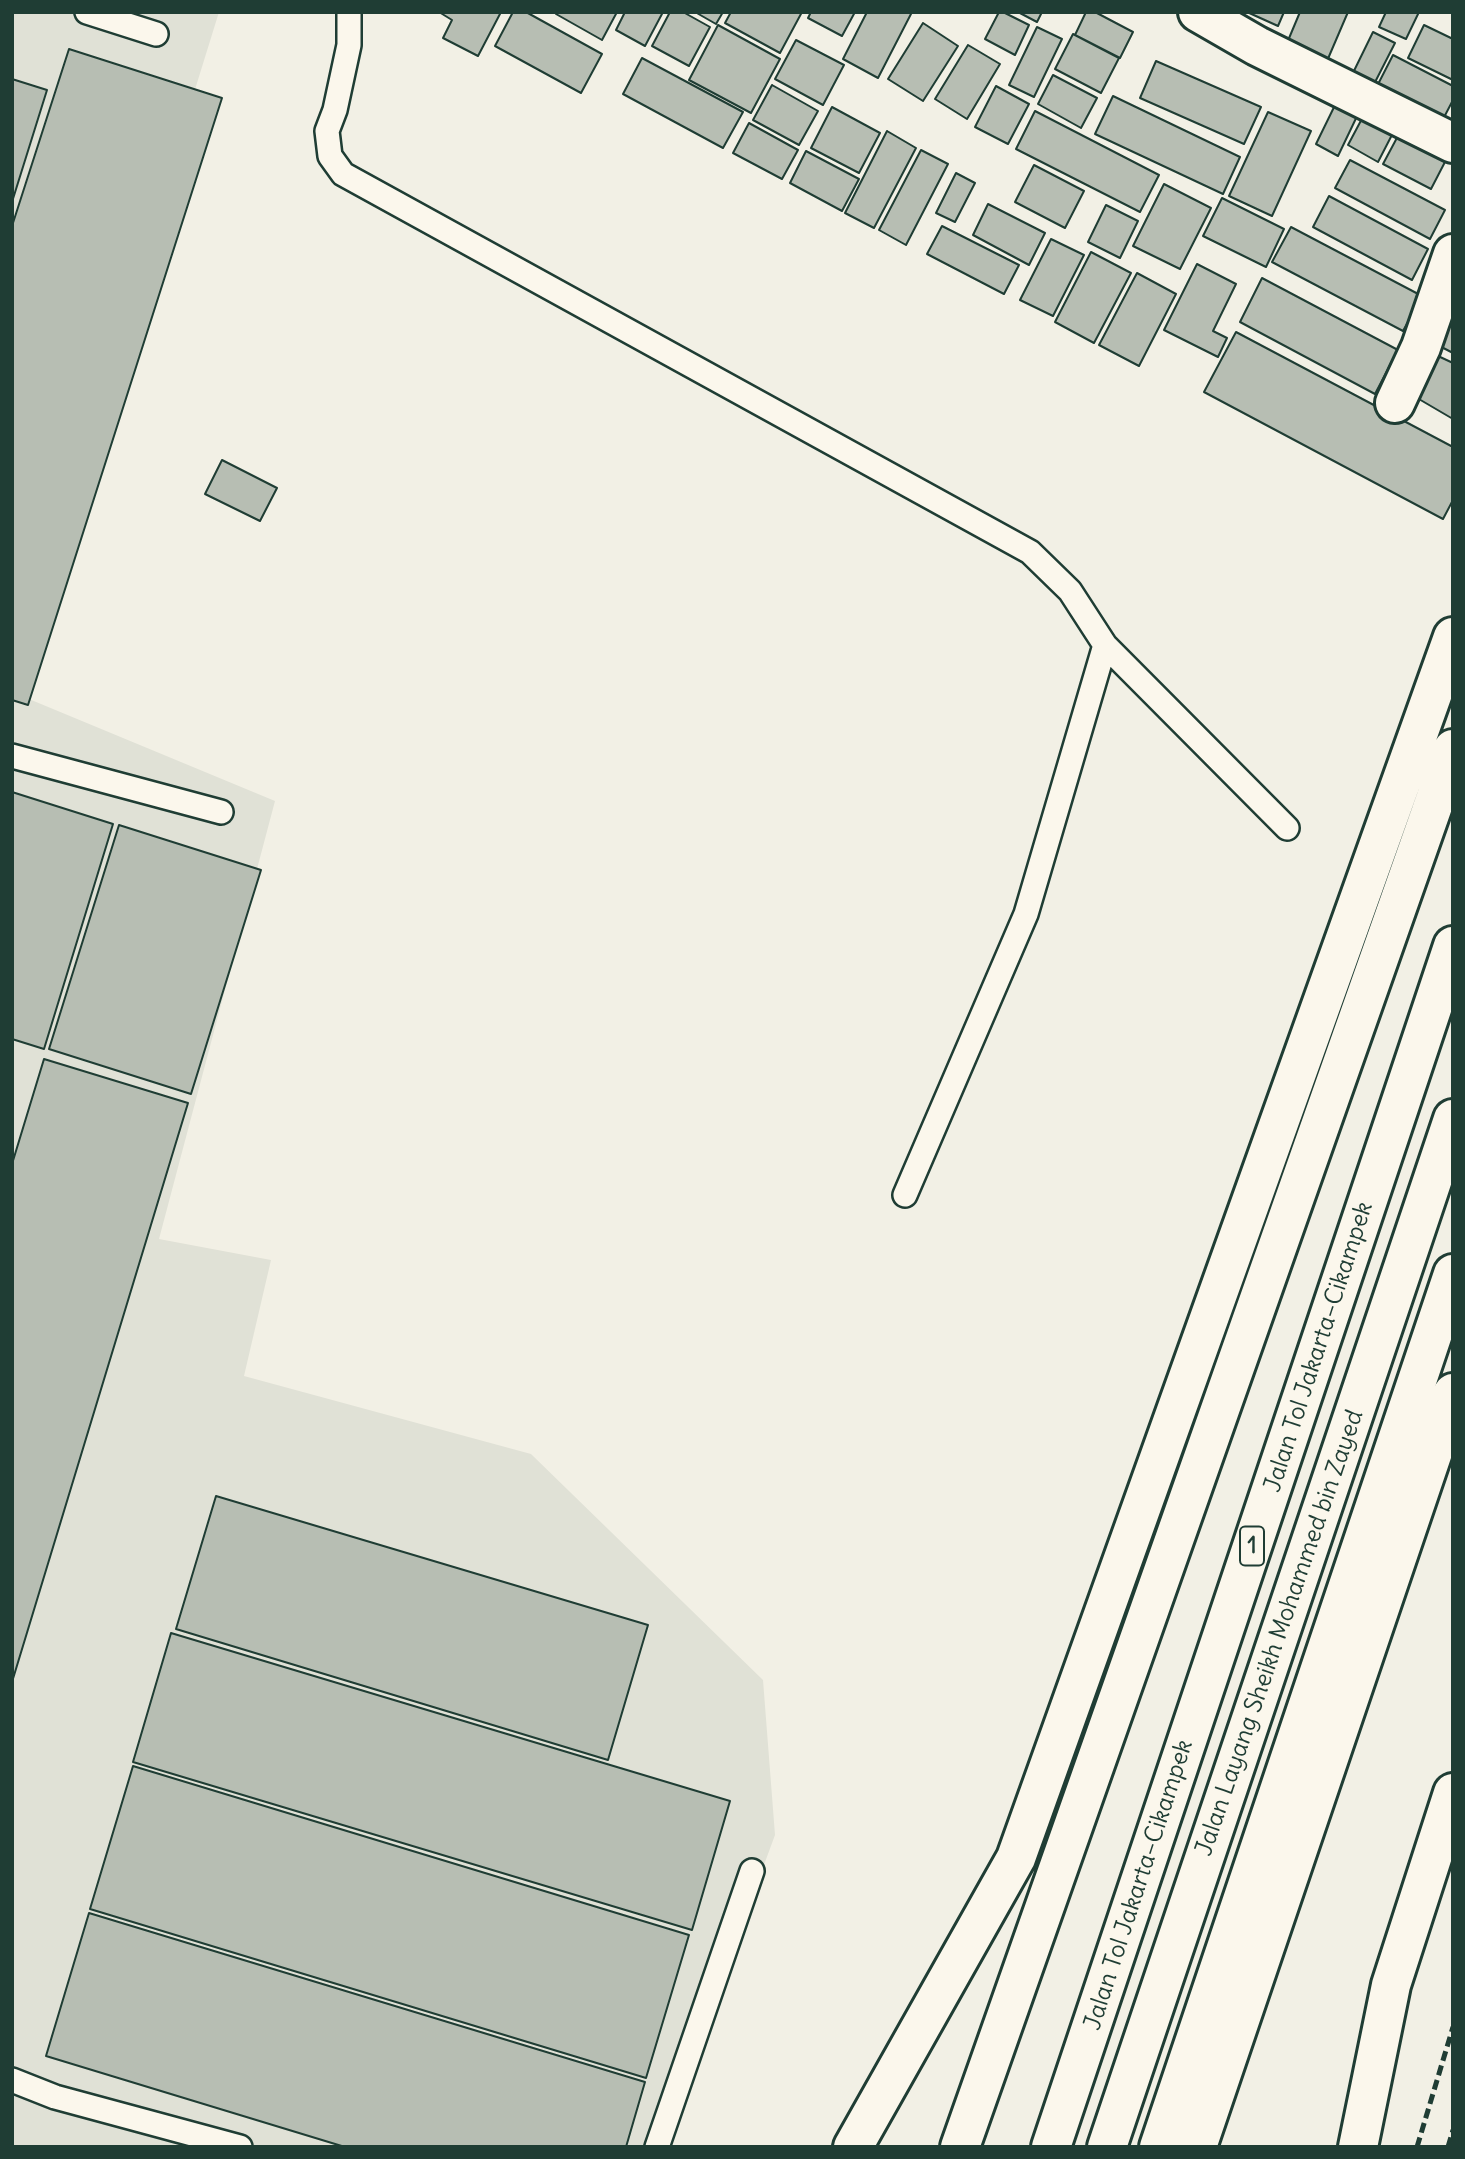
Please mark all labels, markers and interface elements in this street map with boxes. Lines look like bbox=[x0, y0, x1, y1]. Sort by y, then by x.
street label: Jalan Tol Jakarta–Cikampek bbox=[1258, 1198, 1380, 1496]
street label: Jalan Layang Sheikh Mohammed bin Zayed bbox=[1190, 1406, 1370, 1860]
road number: 1 bbox=[1240, 1526, 1264, 1566]
street label: Jalan Tol Jakarta–Cikampek bbox=[1078, 1736, 1200, 2034]

